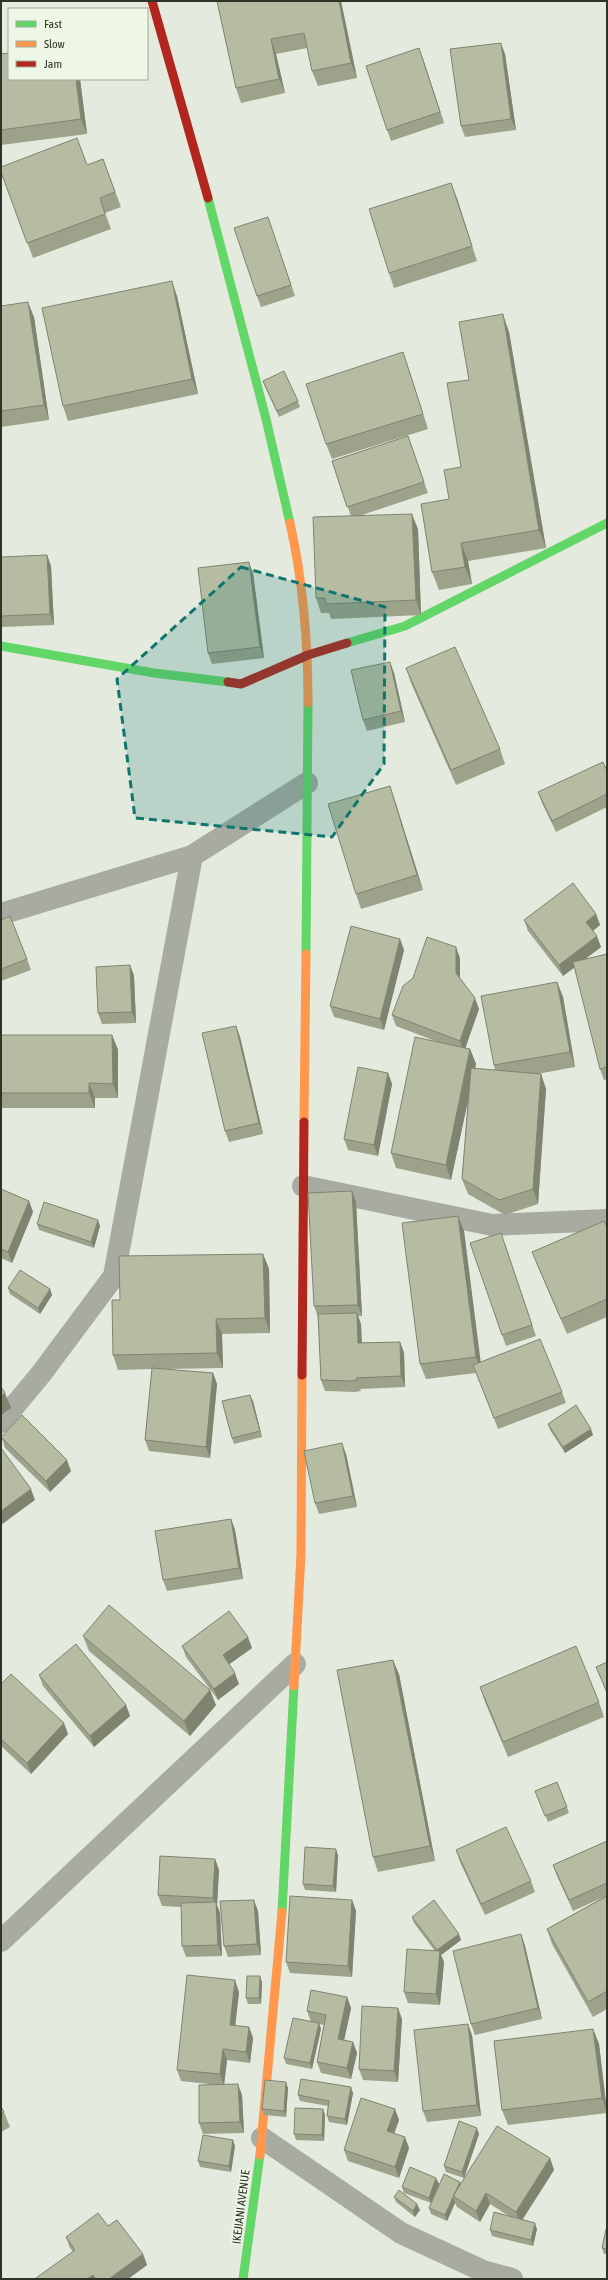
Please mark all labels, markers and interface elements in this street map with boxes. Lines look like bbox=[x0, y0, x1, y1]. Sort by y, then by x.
legend bbox=[8, 8, 148, 80]
text: Fast bbox=[44, 17, 62, 31]
text: Slow bbox=[44, 37, 65, 51]
text: Jam bbox=[44, 57, 62, 71]
street label: IKEJIANI AVENUE bbox=[230, 2169, 252, 2245]

